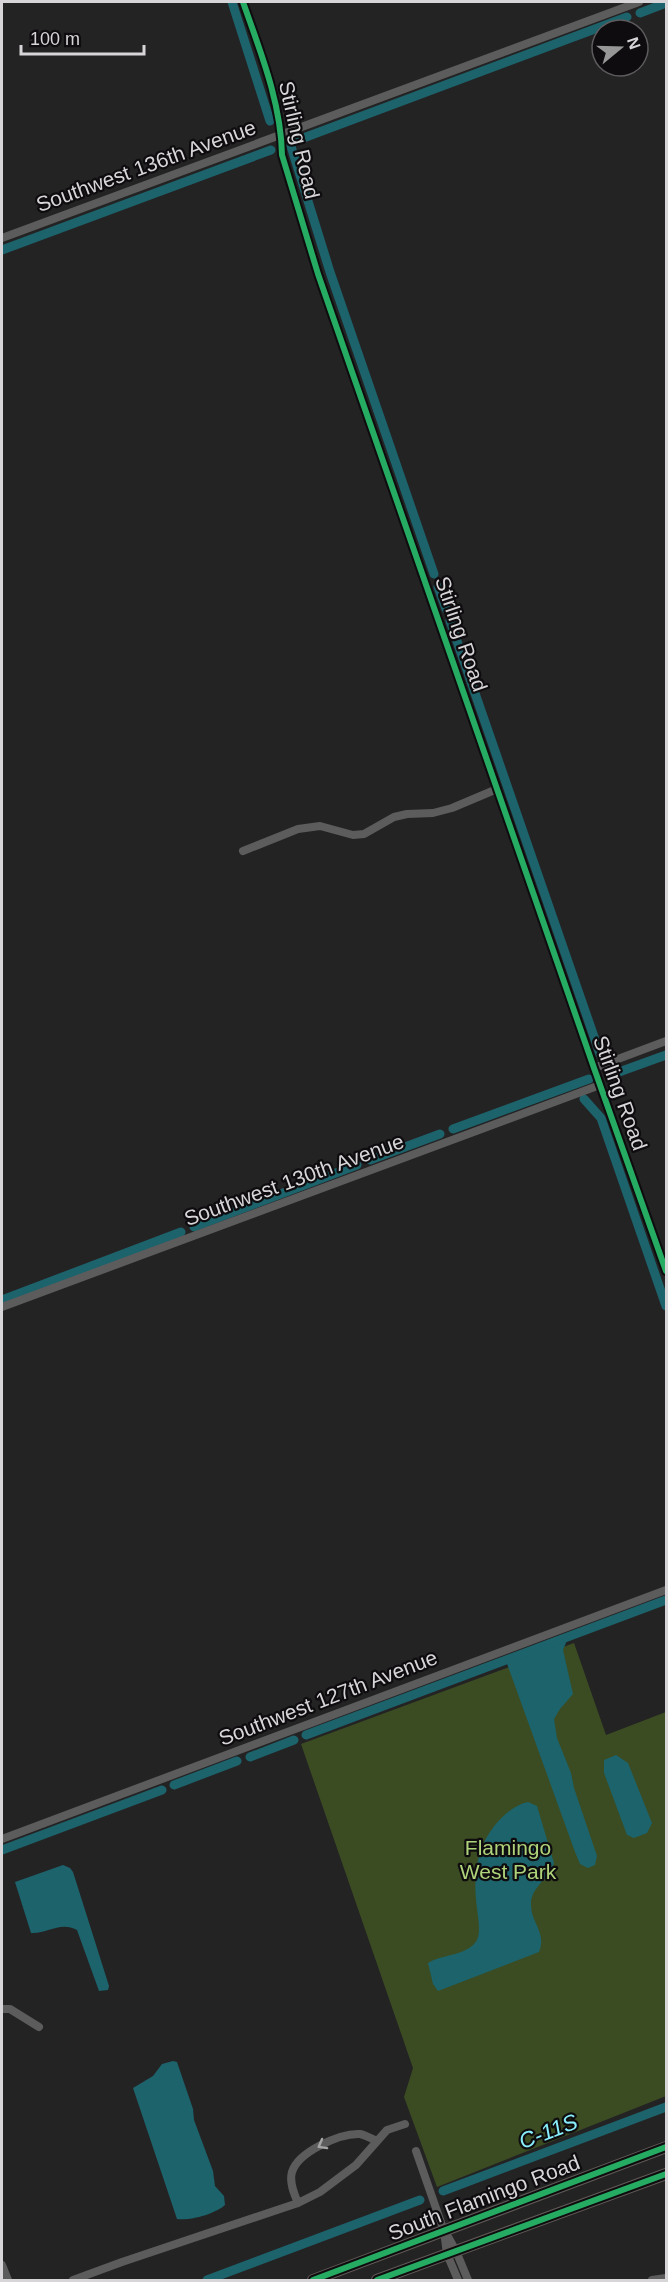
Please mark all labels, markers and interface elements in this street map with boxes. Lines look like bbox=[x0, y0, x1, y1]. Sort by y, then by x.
scale bar bbox=[21, 18, 144, 56]
north arrow bbox=[590, 18, 650, 78]
text: 100 m bbox=[30, 29, 80, 49]
text: N bbox=[624, 35, 644, 52]
street label: Stirling Road bbox=[275, 79, 324, 201]
street label: Southwest 136th Avenue bbox=[33, 115, 259, 216]
street label: Stirling Road bbox=[431, 573, 492, 694]
street label: Stirling Road bbox=[589, 1032, 652, 1153]
street label: Southwest 130th Avenue bbox=[181, 1129, 407, 1230]
street label: Southwest 127th Avenue bbox=[215, 1645, 440, 1750]
park label: Flamingo West Park bbox=[460, 1836, 557, 1883]
water label: C-11S bbox=[515, 2109, 581, 2154]
one-way arrow bbox=[318, 2138, 328, 2149]
street label: South Flamingo Road bbox=[385, 2150, 583, 2245]

